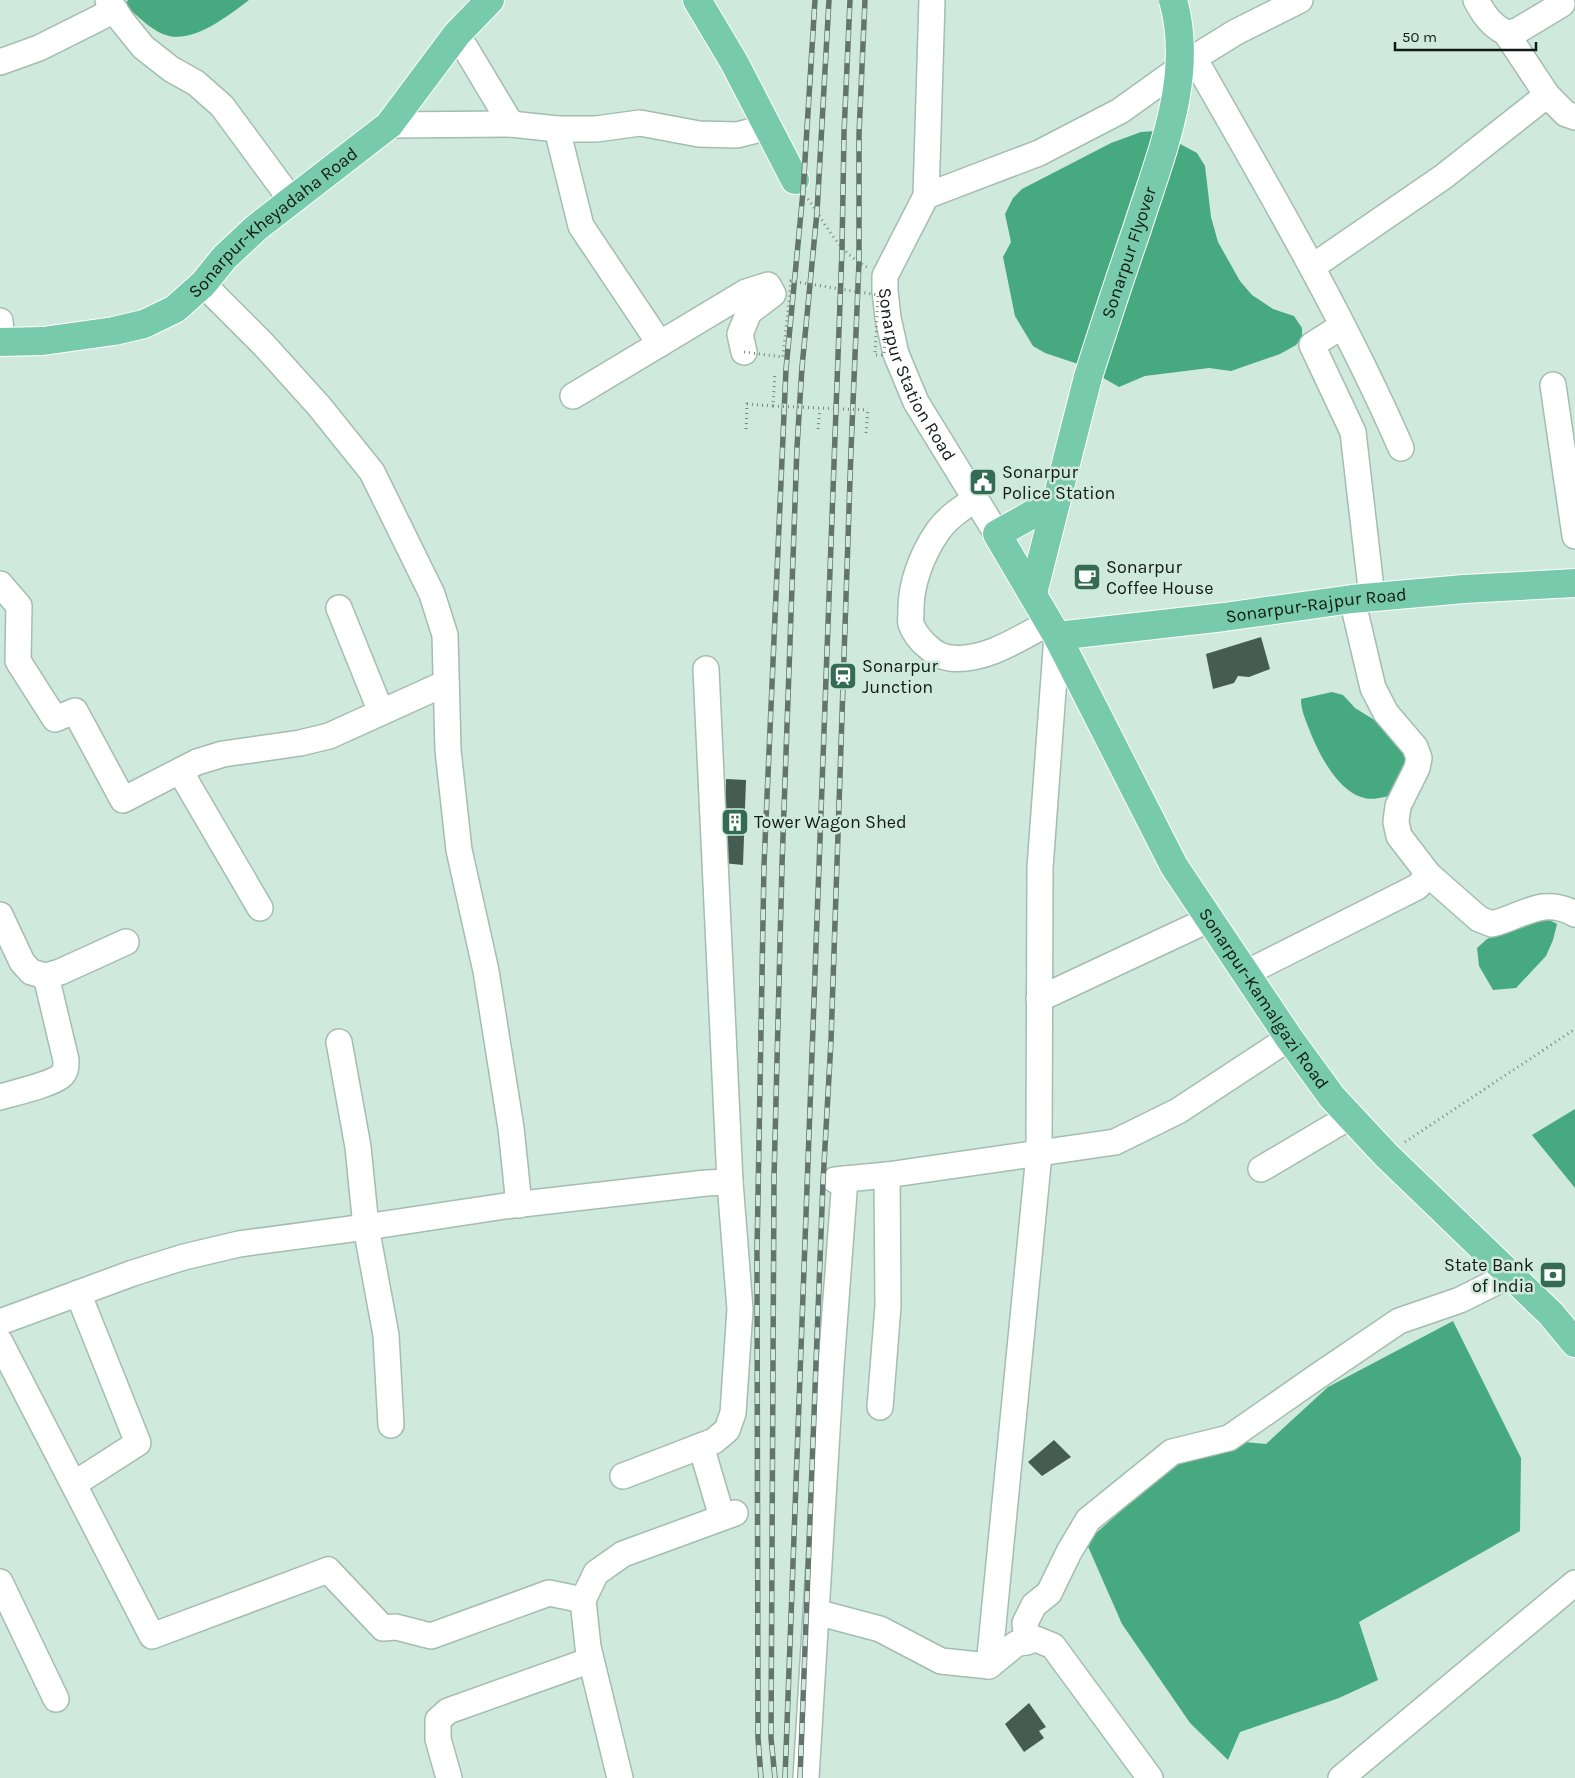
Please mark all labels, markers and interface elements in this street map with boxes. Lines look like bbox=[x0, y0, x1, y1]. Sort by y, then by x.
scale bar bbox=[1395, 20, 1536, 52]
text: 50 m bbox=[1402, 28, 1437, 46]
street label: Sonarpur-Kheyadaha Road bbox=[184, 142, 362, 303]
street label: Sonarpur Flyover bbox=[1097, 183, 1161, 321]
street label: Sonarpur Station Road bbox=[874, 287, 961, 465]
place label: Sonarpur Police Station bbox=[1002, 461, 1115, 504]
public building icon: Sonarpur Police Station bbox=[968, 467, 998, 497]
place label: Sonarpur Coffee House bbox=[1106, 556, 1213, 599]
cafe icon: Sonarpur Coffee House bbox=[1072, 562, 1102, 592]
street label: Sonarpur-Rajpur Road bbox=[1224, 583, 1408, 628]
place label: Sonarpur Junction bbox=[862, 655, 938, 698]
station icon: Sonarpur Junction bbox=[828, 661, 858, 691]
building icon: Tower Wagon Shed bbox=[720, 807, 750, 837]
place label: Tower Wagon Shed bbox=[754, 811, 907, 833]
street label: Sonarpur-Kamalgazi Road bbox=[1194, 904, 1333, 1093]
place label: State Bank of India bbox=[1444, 1254, 1534, 1297]
bank icon: State Bank of India bbox=[1538, 1260, 1568, 1290]

